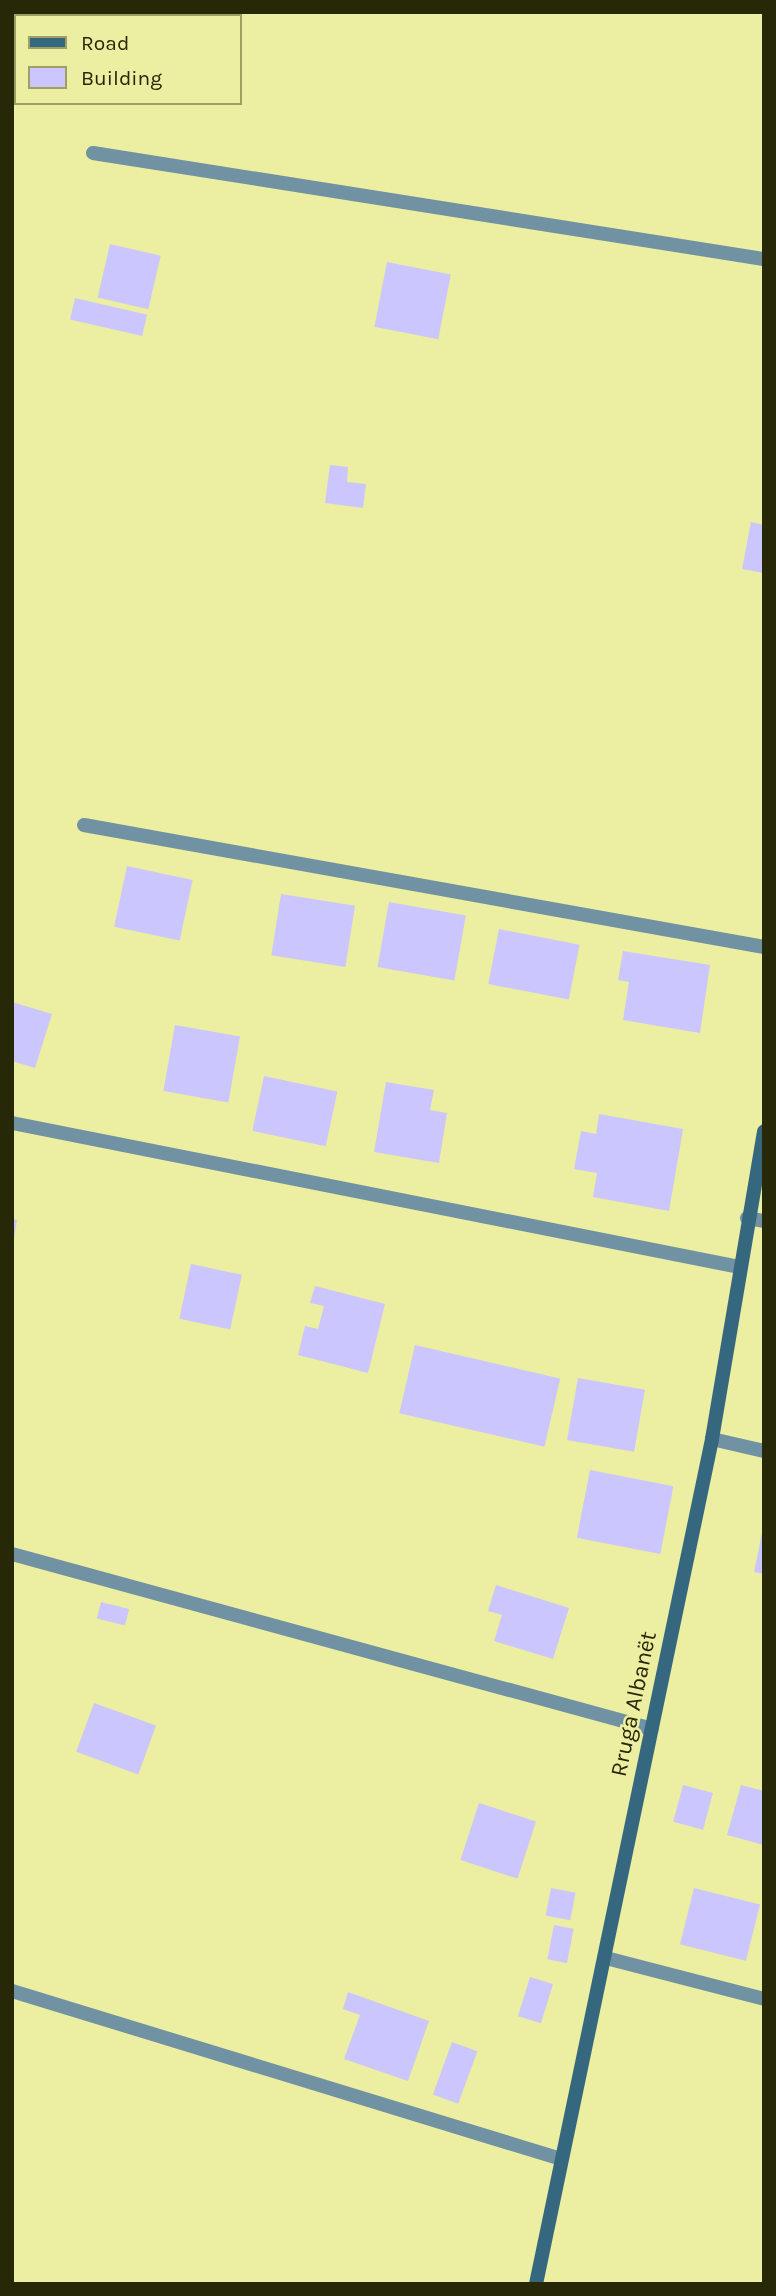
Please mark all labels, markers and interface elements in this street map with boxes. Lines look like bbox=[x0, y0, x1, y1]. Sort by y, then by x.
legend bbox=[14, 14, 242, 105]
text: Road bbox=[81, 31, 129, 55]
text: Building bbox=[81, 66, 162, 90]
street label: Rruga Albanët bbox=[605, 1629, 663, 1779]

